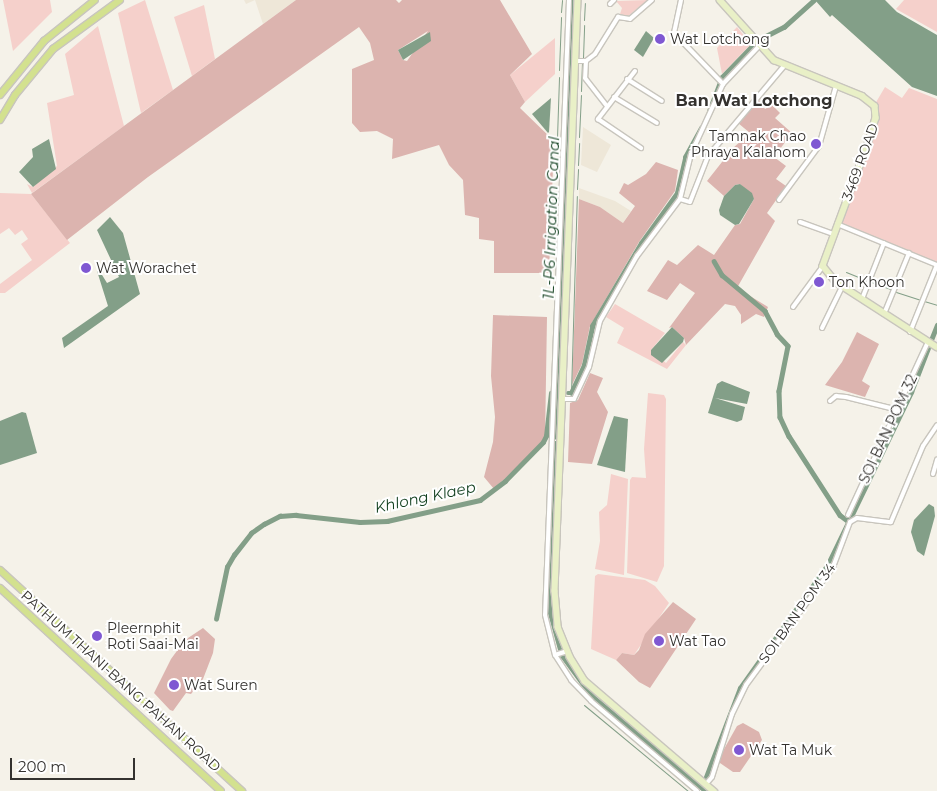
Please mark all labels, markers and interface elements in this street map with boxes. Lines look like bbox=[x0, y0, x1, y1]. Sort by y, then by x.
place label: Wat Lotchong bbox=[670, 31, 770, 47]
marker: Wat Lotchong bbox=[654, 33, 666, 45]
district label: Ban Wat Lotchong bbox=[676, 91, 832, 111]
street label: 3469 ROAD bbox=[838, 121, 882, 203]
place label: Tamnak Chao Phraya Kalahom bbox=[691, 128, 806, 160]
water label: 1L-P6 Irrigation Canal bbox=[539, 136, 563, 300]
marker: Tamnak Chao Phraya Kalahom bbox=[810, 138, 822, 150]
place label: Wat Worachet bbox=[96, 260, 197, 276]
marker: Wat Worachet bbox=[80, 262, 92, 274]
place label: Ton Khoon bbox=[829, 274, 905, 290]
marker: Ton Khoon bbox=[813, 276, 825, 288]
street label: SOI BAN POM 32 bbox=[855, 372, 921, 486]
water label: Khlong Klaep bbox=[373, 478, 477, 516]
street label: SOI BAN POM 34 bbox=[755, 560, 839, 666]
street label: PATHUM THANI-BANG PAHAN ROAD bbox=[18, 587, 224, 775]
place label: Pleernphit Roti Saai-Mai bbox=[107, 620, 199, 652]
marker: Pleernphit Roti Saai-Mai bbox=[91, 630, 103, 642]
place label: Wat Tao bbox=[669, 633, 726, 649]
marker: Wat Tao bbox=[653, 635, 665, 647]
place label: Wat Suren bbox=[184, 677, 258, 693]
marker: Wat Suren bbox=[168, 679, 180, 691]
place label: Wat Ta Muk bbox=[749, 742, 832, 758]
marker: Wat Ta Muk bbox=[733, 744, 745, 756]
scale bar bbox=[12, 748, 138, 780]
text: 200 m bbox=[18, 757, 66, 776]

